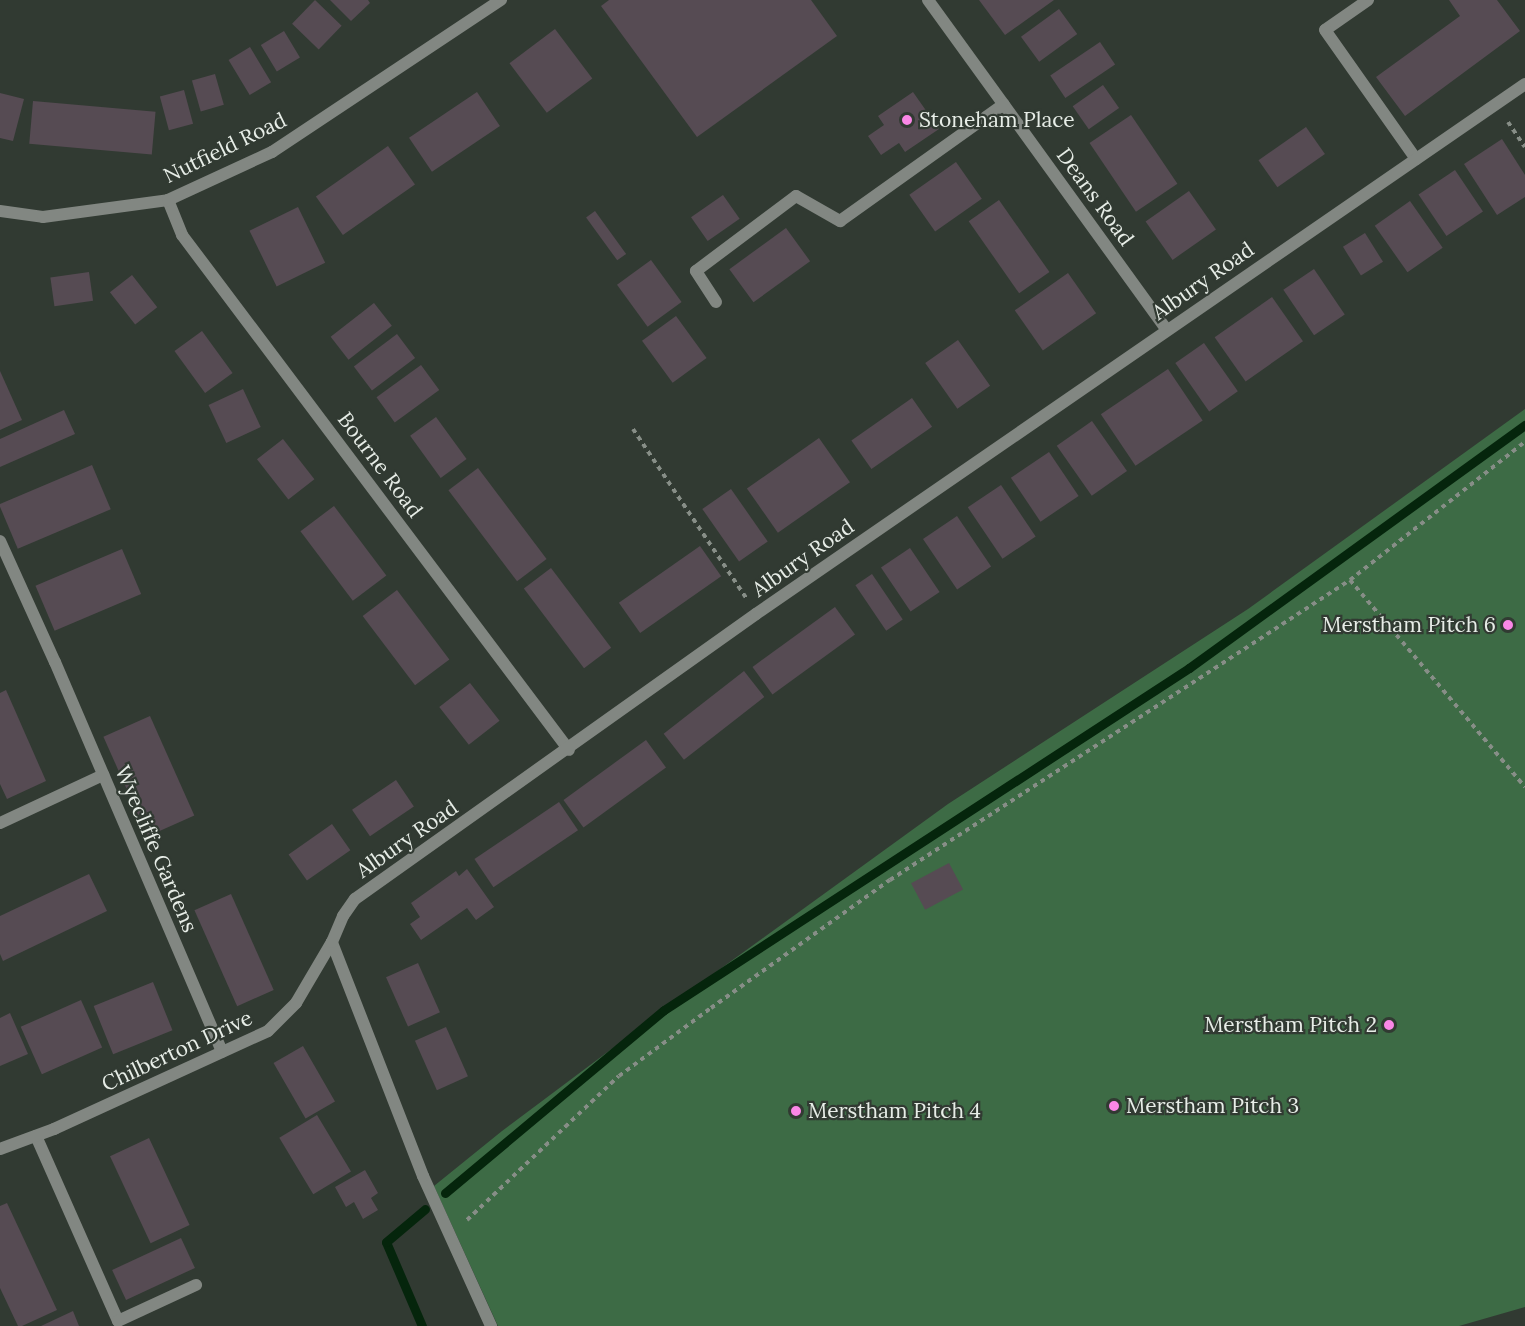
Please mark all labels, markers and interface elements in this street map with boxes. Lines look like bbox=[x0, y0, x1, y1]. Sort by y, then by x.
street label: Nutfield Road bbox=[159, 107, 291, 189]
place label: Stoneham Place bbox=[919, 107, 1075, 133]
marker: Stoneham Place bbox=[900, 113, 914, 127]
street label: Deans Road bbox=[1051, 143, 1139, 251]
street label: Albury Road bbox=[1147, 237, 1259, 325]
street label: Bourne Road bbox=[332, 407, 428, 523]
street label: Albury Road bbox=[747, 514, 859, 602]
place label: Merstham Pitch 6 bbox=[1322, 612, 1496, 638]
marker: Merstham Pitch 6 bbox=[1501, 618, 1515, 632]
street label: Wyecliffe Gardens bbox=[109, 762, 203, 936]
street label: Albury Road bbox=[351, 795, 463, 883]
street label: Chilberton Drive bbox=[98, 1005, 256, 1097]
place label: Merstham Pitch 2 bbox=[1204, 1012, 1377, 1038]
marker: Merstham Pitch 2 bbox=[1382, 1018, 1396, 1032]
place label: Merstham Pitch 3 bbox=[1126, 1093, 1299, 1119]
place label: Merstham Pitch 4 bbox=[808, 1098, 981, 1124]
marker: Merstham Pitch 3 bbox=[1107, 1099, 1121, 1113]
marker: Merstham Pitch 4 bbox=[789, 1104, 803, 1118]

